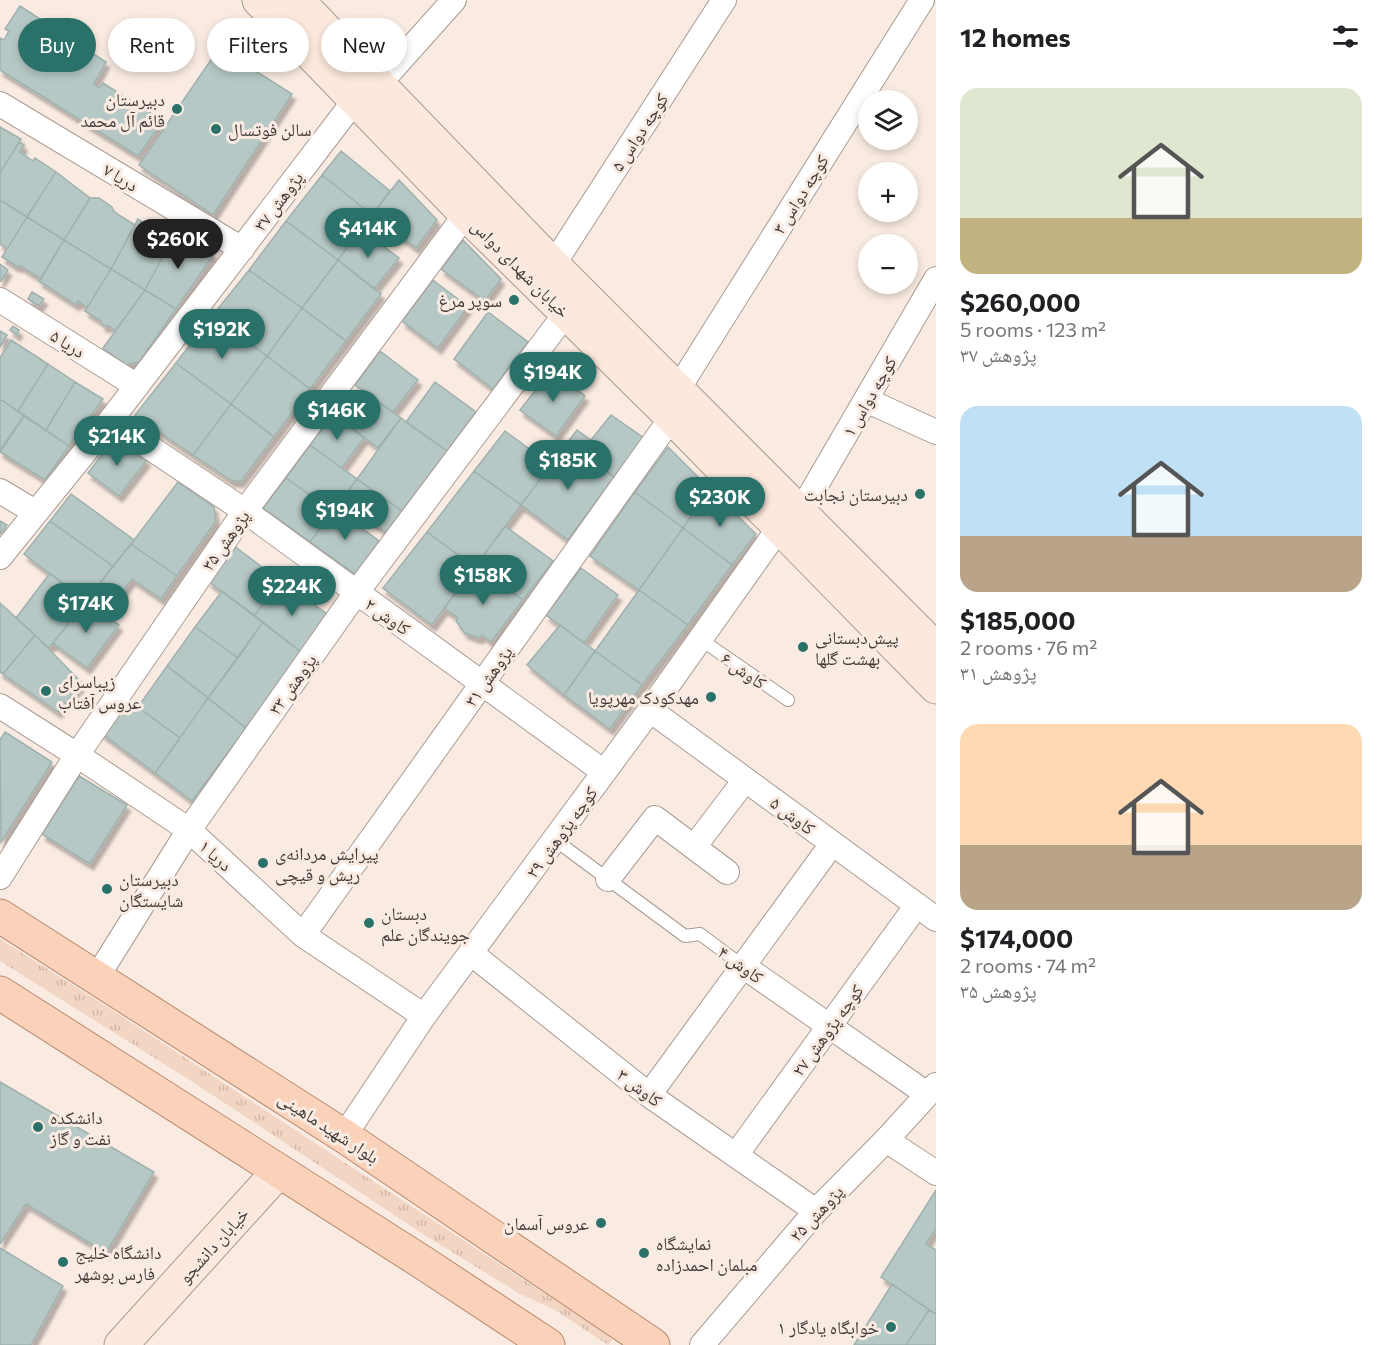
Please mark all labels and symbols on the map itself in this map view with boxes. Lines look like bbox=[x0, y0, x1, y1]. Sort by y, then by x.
place label: دبیرستان قائم آل محمد bbox=[80, 88, 165, 133]
street label: کوچه دواس ۵ bbox=[606, 88, 674, 176]
marker: دبیرستان قائم آل محمد bbox=[170, 102, 184, 116]
place label: سالن فوتسال bbox=[228, 118, 312, 141]
marker: سالن فوتسال bbox=[209, 122, 223, 136]
street label: کوچه دواس ۳ bbox=[767, 150, 834, 238]
street label: دریا ۷ bbox=[99, 158, 142, 196]
street label: پژوهش ۳۷ bbox=[248, 167, 308, 236]
pin: $414K bbox=[326, 208, 410, 259]
street label: خیابان شهدای دواس bbox=[466, 214, 575, 323]
pin: $260K bbox=[136, 219, 220, 270]
place label: سوپر مرغ bbox=[438, 289, 502, 312]
marker: سوپر مرغ bbox=[507, 293, 521, 307]
pin: $192K bbox=[180, 309, 264, 360]
street label: دریا ۵ bbox=[46, 324, 89, 362]
pin: $194K bbox=[511, 352, 595, 403]
street label: کوچه دواس ۱ bbox=[837, 352, 902, 440]
pin: $146K bbox=[295, 390, 379, 441]
pin: $214K bbox=[75, 416, 159, 467]
pin: $185K bbox=[526, 440, 610, 491]
pin: $230K bbox=[678, 477, 762, 528]
place label: دبیرستان نجابت bbox=[804, 483, 908, 506]
marker: دبیرستان نجابت bbox=[913, 487, 927, 501]
pin: $194K bbox=[303, 490, 387, 541]
street label: پژوهش ۳۵ bbox=[196, 505, 255, 575]
pin: $158K bbox=[441, 555, 525, 606]
pin: $224K bbox=[250, 566, 334, 617]
pin: $174K bbox=[44, 583, 128, 634]
street label: کاوش ۲ bbox=[361, 593, 415, 641]
place label: پیش‌دبستانی بهشت گلها bbox=[815, 626, 899, 670]
marker: پیش‌دبستانی بهشت گلها bbox=[796, 640, 810, 654]
street label: پژوهش ۳۱ bbox=[459, 641, 518, 711]
street label: کاوش ۶ bbox=[717, 647, 771, 695]
street label: پژوهش ۳۳ bbox=[263, 649, 322, 719]
place label: زیباسرای عروس آفتاب bbox=[58, 670, 141, 714]
marker: زیباسرای عروس آفتاب bbox=[39, 684, 53, 698]
place label: مهدکودک مهرپویا bbox=[588, 686, 699, 709]
marker: مهدکودک مهرپویا bbox=[704, 690, 718, 704]
street label: کوچه پژوهش ۲۹ bbox=[520, 781, 603, 883]
street label: کاوش ۵ bbox=[766, 791, 820, 840]
street label: دریا ۱ bbox=[195, 835, 237, 876]
place label: پیرایش مردانه‌ی ریش و قیچی bbox=[275, 842, 379, 886]
marker: پیرایش مردانه‌ی ریش و قیچی bbox=[256, 856, 270, 870]
place label: دبیرستان شایستگان bbox=[119, 868, 183, 912]
marker: دبیرستان شایستگان bbox=[100, 882, 114, 896]
place label: دبستان جویندگان علم bbox=[381, 902, 470, 947]
marker: دبستان جویندگان علم bbox=[362, 916, 376, 930]
street label: کاوش ۴ bbox=[714, 940, 768, 989]
street label: کوچه پژوهش ۲۷ bbox=[786, 979, 869, 1081]
street label: کاوش ۳ bbox=[613, 1063, 667, 1112]
street label: بلوار شهید ماهینی bbox=[274, 1086, 384, 1169]
place label: دانشکده نفت و گاز bbox=[49, 1106, 111, 1149]
marker: دانشکده نفت و گاز bbox=[31, 1120, 45, 1134]
street label: پژوهش ۲۵ bbox=[784, 1180, 848, 1246]
street label: خیابان دانشجو bbox=[173, 1202, 254, 1288]
place label: عروس آسمان bbox=[504, 1212, 589, 1235]
marker: عروس آسمان bbox=[594, 1216, 608, 1230]
place label: نمایشگاه مبلمان احمدزاده bbox=[656, 1232, 758, 1276]
place label: دانشگاه خلیج فارس بوشهر bbox=[74, 1241, 162, 1285]
marker: نمایشگاه مبلمان احمدزاده bbox=[637, 1246, 651, 1260]
marker: دانشگاه خلیج فارس بوشهر bbox=[56, 1255, 70, 1269]
place label: خوابگاه یادگار ۱ bbox=[778, 1316, 879, 1339]
marker: خوابگاه یادگار ۱ bbox=[884, 1320, 898, 1334]

